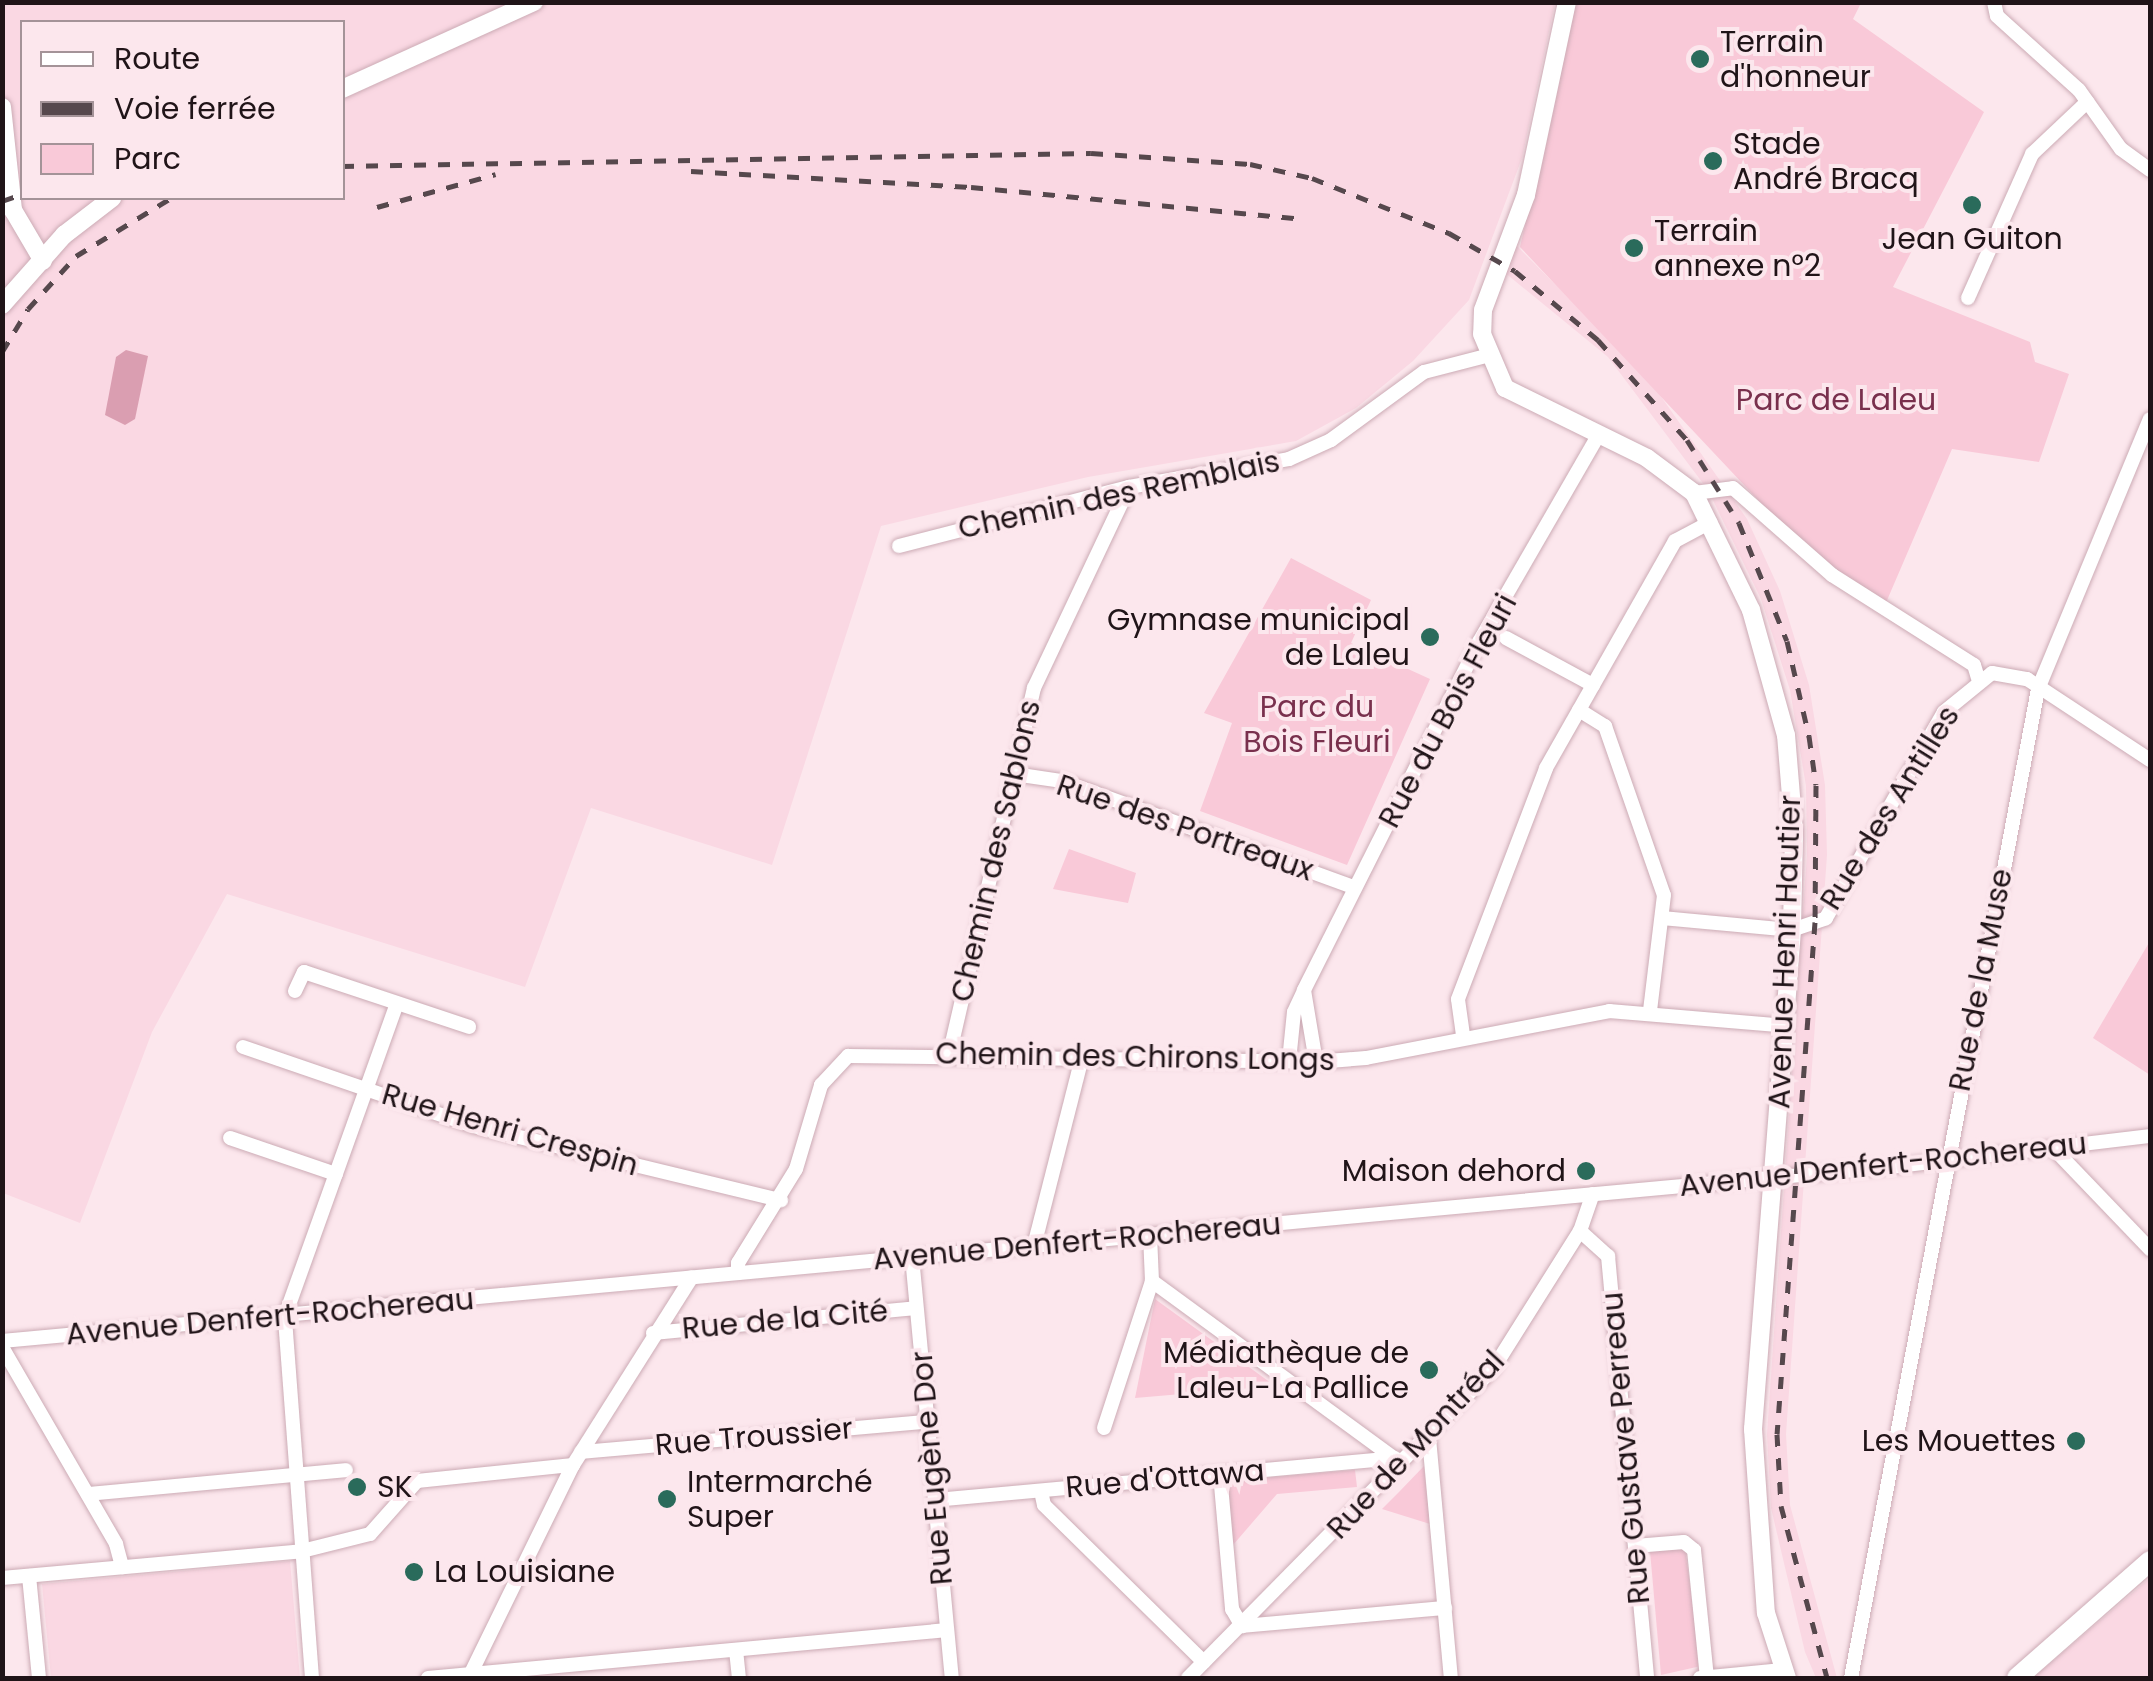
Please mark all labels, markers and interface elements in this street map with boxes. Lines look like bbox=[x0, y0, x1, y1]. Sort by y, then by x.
legend bbox=[20, 20, 345, 200]
place label: Terrain d'honneur bbox=[1720, 24, 1871, 94]
text: Route bbox=[114, 37, 200, 80]
marker: Terrain d'honneur bbox=[1689, 48, 1711, 70]
text: Voie ferrée bbox=[114, 87, 276, 130]
place label: Stade André Bracq bbox=[1733, 126, 1919, 196]
text: Parc bbox=[114, 137, 181, 180]
marker: Stade André Bracq bbox=[1702, 150, 1724, 172]
marker: Jean Guiton bbox=[1961, 194, 1983, 216]
place label: Terrain annexe n°2 bbox=[1654, 213, 1821, 284]
place label: Jean Guiton bbox=[1881, 221, 2063, 257]
marker: Terrain annexe n°2 bbox=[1623, 237, 1645, 259]
park label: Parc de Laleu bbox=[1736, 382, 1936, 418]
street label: Chemin des Remblais bbox=[955, 443, 1283, 547]
street label: Rue du Bois Fleuri bbox=[1371, 588, 1525, 834]
place label: Gymnase municipal de Laleu bbox=[1107, 602, 1410, 672]
marker: Gymnase municipal de Laleu bbox=[1419, 626, 1441, 648]
park label: Parc du Bois Fleuri bbox=[1243, 689, 1391, 760]
street label: Chemin des Sablons bbox=[944, 697, 1048, 1005]
street label: Rue des Antilles bbox=[1813, 700, 1967, 916]
street label: Rue des Portreaux bbox=[1052, 767, 1318, 889]
street label: Avenue Henri Hautier bbox=[1762, 794, 1808, 1110]
street label: Rue de la Muse bbox=[1942, 866, 2020, 1094]
street label: Chemin des Chirons Longs bbox=[935, 1036, 1335, 1078]
street label: Rue Henri Crespin bbox=[378, 1076, 642, 1184]
street label: Avenue Denfert-Rochereau bbox=[1677, 1126, 2089, 1204]
place label: Maison dehord bbox=[1342, 1153, 1566, 1189]
marker: Maison dehord bbox=[1575, 1160, 1597, 1182]
street label: Avenue Denfert-Rochereau bbox=[871, 1206, 1283, 1278]
street label: Avenue Denfert-Rochereau bbox=[64, 1281, 476, 1353]
street label: Rue Gustave Perreau bbox=[1594, 1290, 1658, 1606]
street label: Rue de la Cité bbox=[680, 1293, 890, 1347]
place label: Médiathèque de Laleu-La Pallice bbox=[1163, 1335, 1409, 1406]
street label: Rue de Montréal bbox=[1320, 1344, 1512, 1546]
street label: Rue Eugène Dor bbox=[904, 1349, 960, 1587]
marker: Médiathèque de Laleu-La Pallice bbox=[1418, 1359, 1440, 1381]
street label: Rue Troussier bbox=[654, 1410, 854, 1464]
place label: Les Mouettes bbox=[1862, 1423, 2056, 1459]
marker: Les Mouettes bbox=[2065, 1430, 2087, 1452]
street label: Rue d'Ottawa bbox=[1064, 1452, 1266, 1506]
place label: Intermarché Super bbox=[687, 1464, 873, 1534]
place label: SK bbox=[377, 1469, 413, 1505]
marker: SK bbox=[346, 1476, 368, 1498]
marker: Intermarché Super bbox=[656, 1488, 678, 1510]
place label: La Louisiane bbox=[434, 1554, 615, 1590]
marker: La Louisiane bbox=[403, 1561, 425, 1583]

